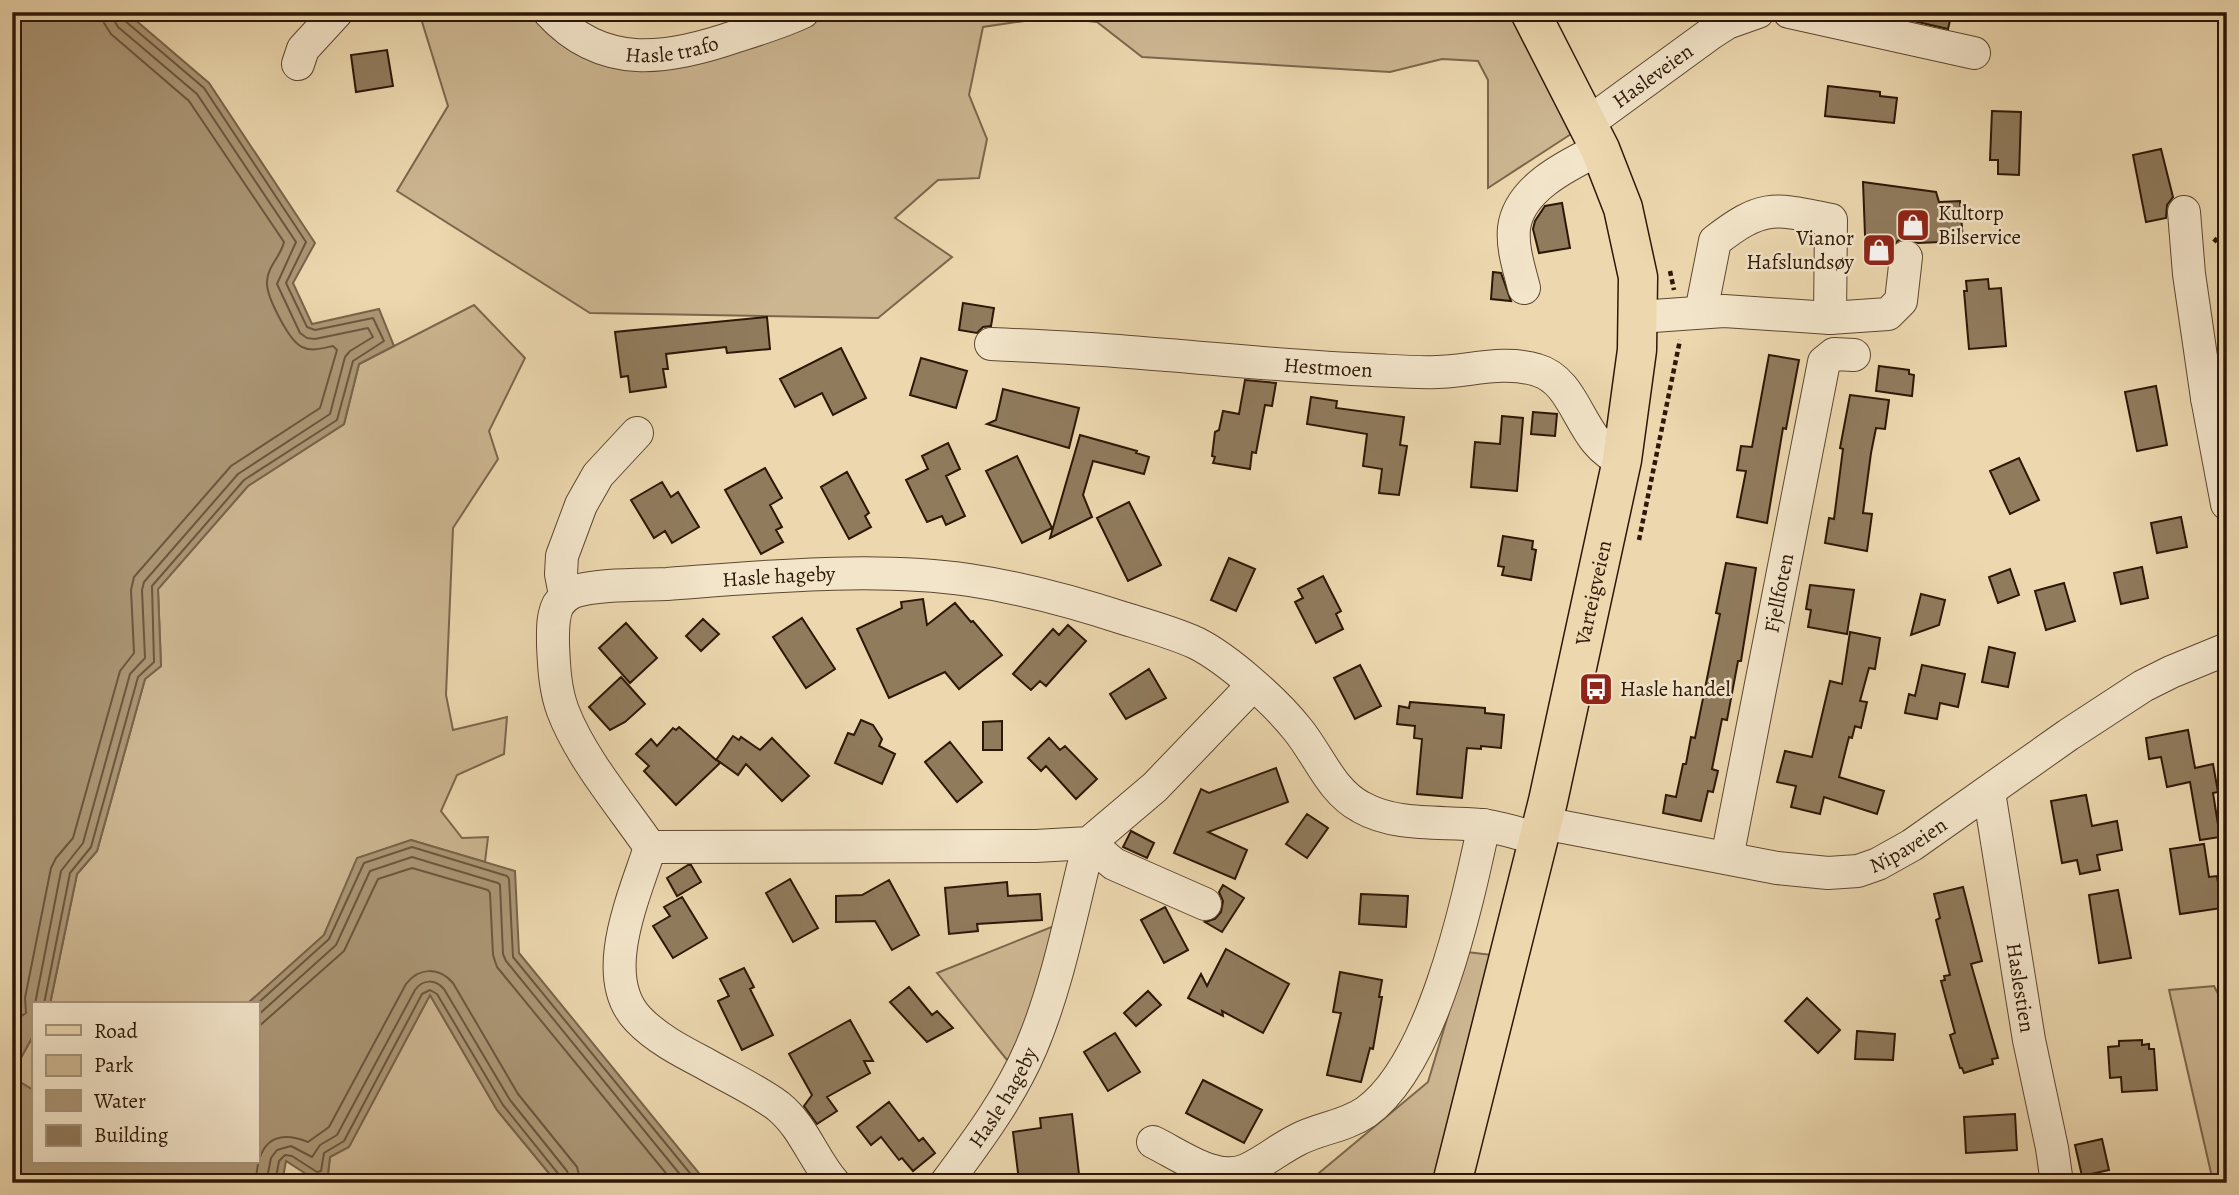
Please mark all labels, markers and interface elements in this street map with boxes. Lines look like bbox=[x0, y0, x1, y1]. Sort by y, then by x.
street label: Hasle trafo bbox=[624, 29, 722, 69]
street label: Hasleveien bbox=[1607, 37, 1699, 115]
place label: Kultorp Bilservice bbox=[1938, 199, 2021, 251]
shop icon: Kultorp Bilservice bbox=[1894, 206, 1932, 244]
place label: Vianor Hafslundsøy bbox=[1746, 224, 1855, 276]
shop icon: Vianor Hafslundsøy bbox=[1860, 231, 1898, 269]
street label: Hestmoen bbox=[1283, 351, 1373, 384]
street label: Varteigveien bbox=[1568, 537, 1618, 649]
street label: Fjellfoten bbox=[1757, 551, 1800, 635]
street label: Hasle hageby bbox=[721, 560, 836, 594]
bus stop icon: Hasle handel bbox=[1577, 670, 1615, 708]
place label: Hasle handel bbox=[1620, 675, 1731, 703]
street label: Nipaveien bbox=[1866, 811, 1952, 880]
street label: Haslestien bbox=[2000, 941, 2042, 1034]
legend bbox=[32, 1002, 259, 1164]
text: Road bbox=[94, 1017, 138, 1045]
street label: Hasle hageby bbox=[962, 1042, 1044, 1154]
text: Park bbox=[94, 1051, 134, 1079]
text: Water bbox=[93, 1087, 146, 1115]
text: Building bbox=[94, 1121, 169, 1149]

